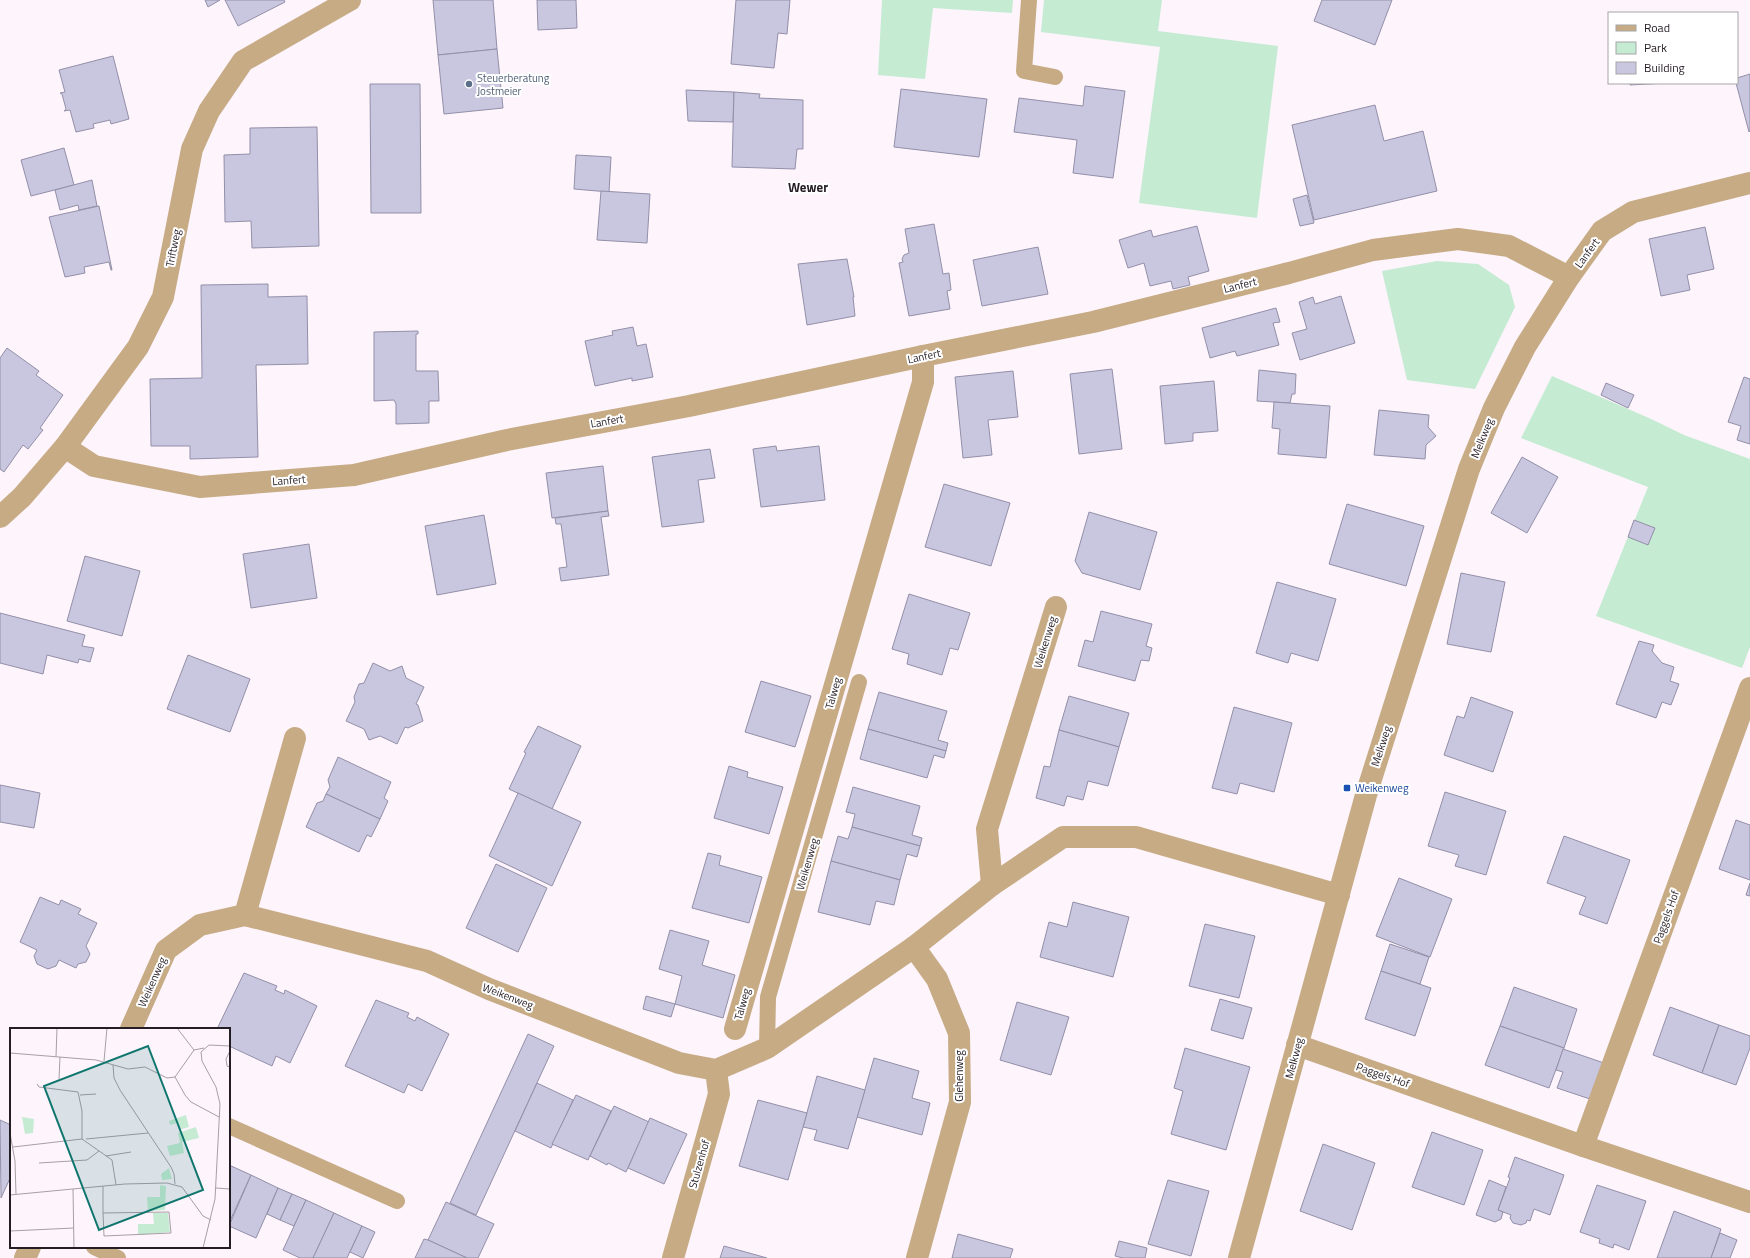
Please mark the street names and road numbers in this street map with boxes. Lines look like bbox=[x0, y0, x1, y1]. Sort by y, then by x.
street label: Triftweg bbox=[162, 227, 185, 268]
street label: Lanfert bbox=[1571, 235, 1603, 271]
street label: Lanfert bbox=[1222, 273, 1258, 297]
street label: Lanfert bbox=[906, 345, 942, 367]
street label: Lanfert bbox=[589, 410, 625, 432]
street label: Melkweg bbox=[1467, 415, 1497, 461]
street label: Lanfert bbox=[272, 471, 306, 489]
street label: Weikenweg bbox=[1030, 614, 1061, 670]
street label: Talweg bbox=[821, 675, 845, 711]
street label: Melkweg bbox=[1367, 723, 1395, 768]
street label: Weikenweg bbox=[792, 836, 822, 892]
street label: Paggels Hof bbox=[1649, 888, 1683, 946]
street label: Weikenweg bbox=[134, 954, 170, 1010]
street label: Weikenweg bbox=[480, 979, 536, 1013]
street label: Talweg bbox=[730, 986, 754, 1022]
street label: Melkweg bbox=[1281, 1035, 1307, 1080]
street label: Glehenweg bbox=[951, 1050, 967, 1102]
street label: Paggels Hof bbox=[1354, 1058, 1412, 1092]
street label: Stulzenhof bbox=[684, 1137, 714, 1190]

